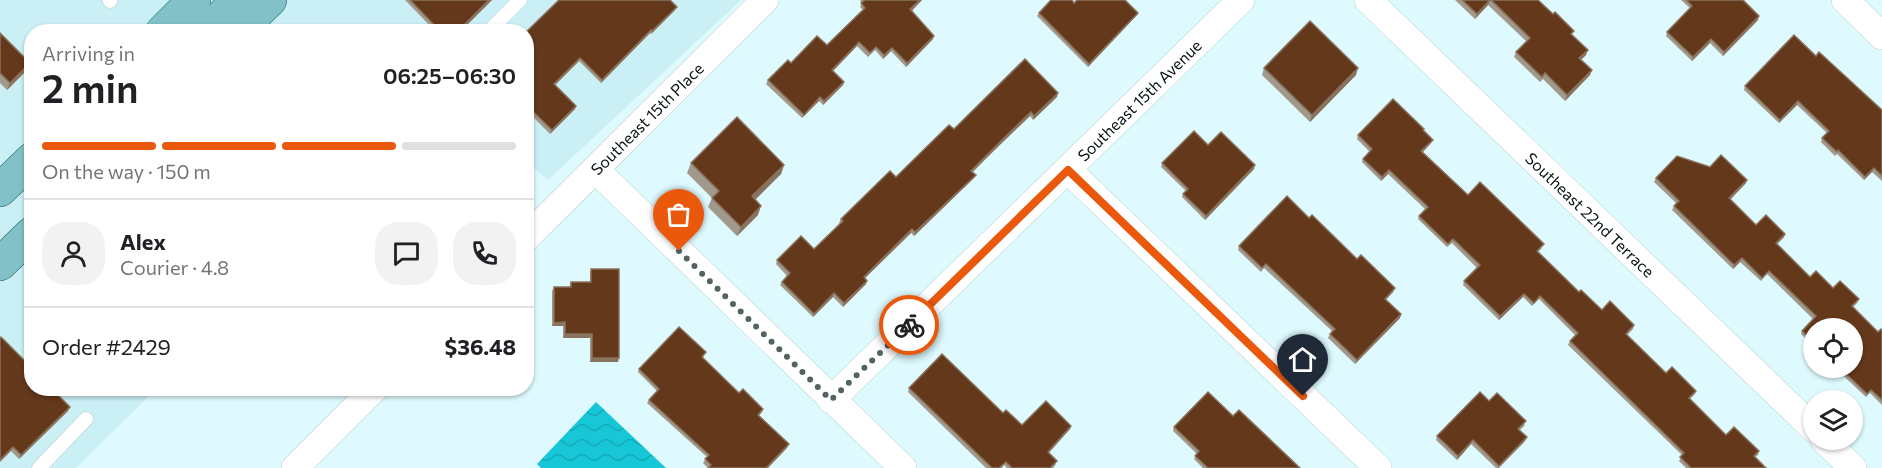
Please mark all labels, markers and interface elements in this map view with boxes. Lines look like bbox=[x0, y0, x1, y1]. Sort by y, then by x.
street label: Southeast 15th Avenue bbox=[1073, 35, 1205, 164]
text: Arriving in bbox=[42, 41, 135, 65]
street label: Southeast 15th Place bbox=[586, 58, 707, 178]
text: 06:25–06:30 bbox=[383, 62, 516, 89]
text: 2 min bbox=[42, 63, 139, 111]
street label: Southeast 22nd Terrace bbox=[1522, 148, 1659, 280]
text: On the way · 150 m bbox=[42, 159, 211, 183]
pin bbox=[653, 189, 704, 251]
icon: bag bbox=[662, 198, 695, 231]
button: person bbox=[42, 222, 105, 285]
button: chat bbox=[375, 222, 438, 285]
button: phone bbox=[453, 222, 516, 285]
text: Alex bbox=[120, 228, 166, 255]
text: Courier · 4.8 bbox=[120, 255, 229, 279]
courier bbox=[879, 295, 939, 355]
icon: bike bbox=[893, 309, 926, 342]
map controls bbox=[1803, 318, 1863, 450]
button: locate bbox=[1803, 318, 1863, 378]
text: Order #2429 bbox=[42, 333, 171, 360]
text: $36.48 bbox=[445, 333, 516, 360]
pin bbox=[1277, 334, 1328, 396]
icon: home bbox=[1286, 343, 1319, 376]
button: layers bbox=[1803, 390, 1863, 450]

